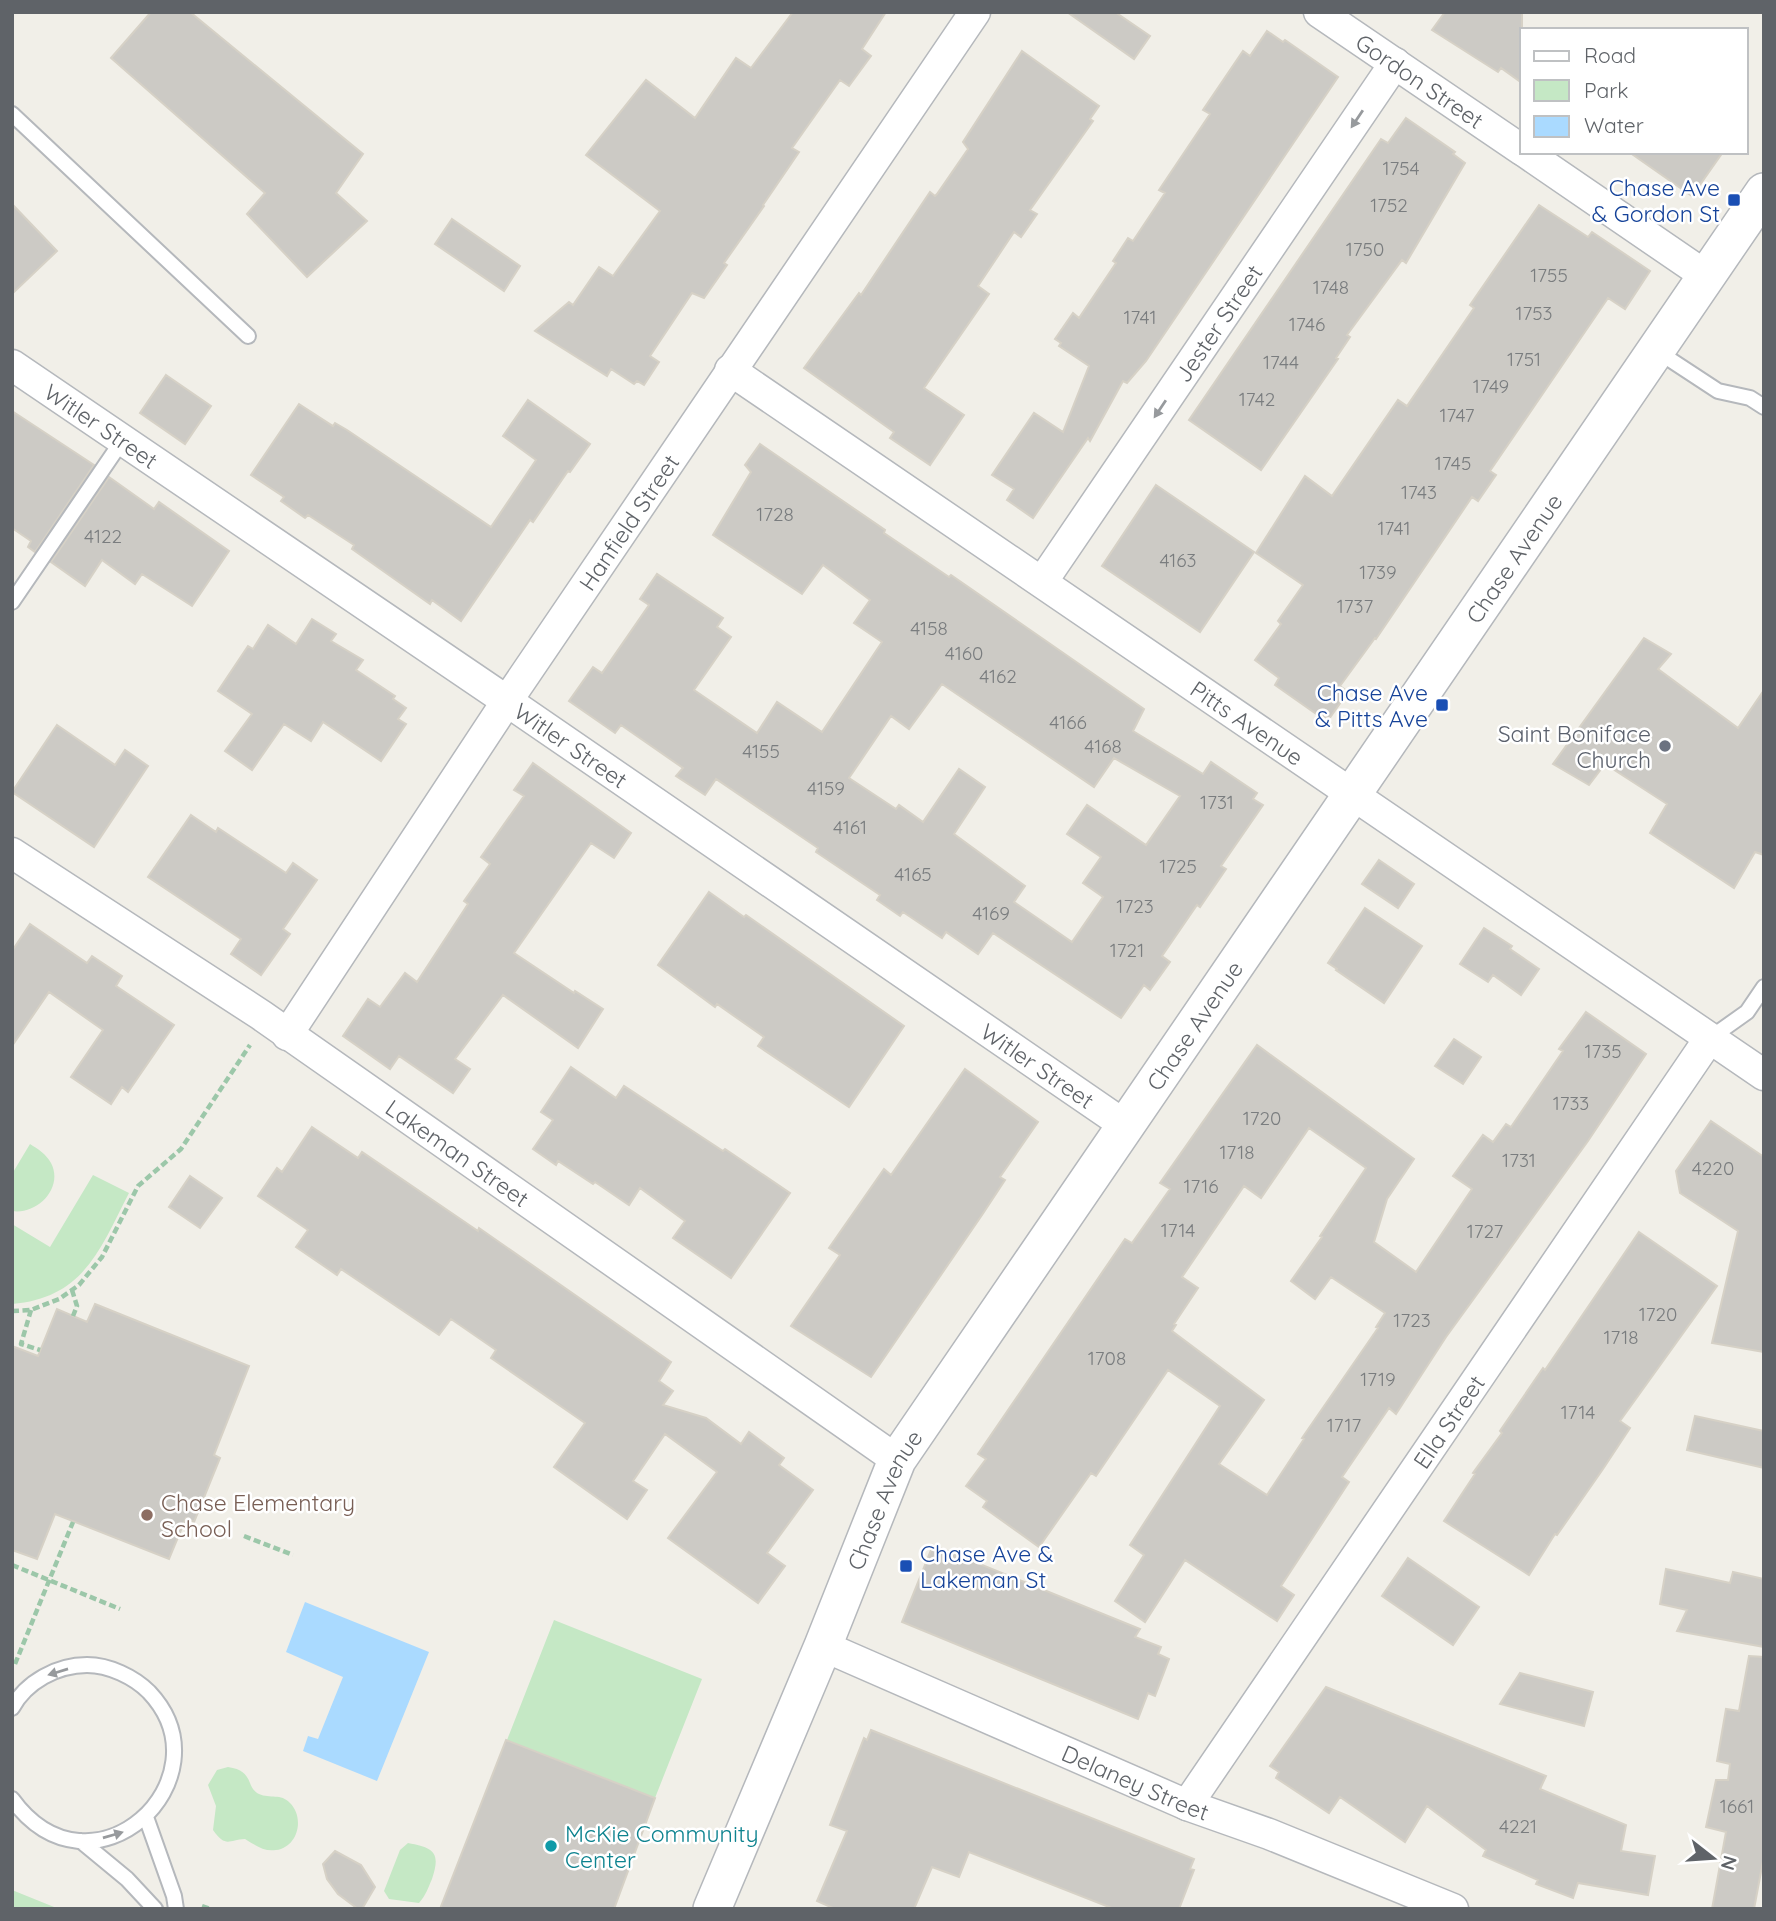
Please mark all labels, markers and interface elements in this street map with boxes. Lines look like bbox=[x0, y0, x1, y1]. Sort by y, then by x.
street label: Gordon Street bbox=[1350, 27, 1490, 134]
legend bbox=[1520, 28, 1748, 154]
text: Road bbox=[1584, 42, 1636, 68]
text: Park bbox=[1584, 77, 1628, 103]
one-way arrow bbox=[1350, 110, 1363, 129]
text: Water bbox=[1584, 112, 1644, 138]
house number: 1754 bbox=[1382, 156, 1420, 180]
place label: Chase Ave & Gordon St bbox=[1592, 173, 1720, 228]
marker: Chase Ave & Gordon St bbox=[1726, 192, 1742, 208]
house number: 1752 bbox=[1370, 193, 1408, 217]
house number: 1750 bbox=[1346, 237, 1384, 261]
street label: Jester Street bbox=[1168, 259, 1268, 387]
house number: 1755 bbox=[1530, 263, 1568, 287]
house number: 1748 bbox=[1313, 275, 1349, 299]
house number: 1753 bbox=[1515, 301, 1553, 325]
house number: 1741 bbox=[1124, 305, 1156, 329]
house number: 1746 bbox=[1289, 312, 1325, 336]
house number: 1751 bbox=[1507, 347, 1541, 371]
house number: 1744 bbox=[1263, 350, 1299, 374]
house number: 1749 bbox=[1473, 374, 1509, 398]
street label: Witler Street bbox=[39, 377, 164, 475]
house number: 1742 bbox=[1239, 387, 1275, 411]
one-way arrow bbox=[1153, 400, 1167, 418]
house number: 1747 bbox=[1439, 403, 1475, 427]
street label: Hanfield Street bbox=[572, 449, 685, 596]
house number: 1745 bbox=[1435, 451, 1471, 475]
house number: 1743 bbox=[1401, 480, 1437, 504]
street label: Chase Avenue bbox=[1459, 488, 1568, 629]
house number: 1728 bbox=[756, 502, 794, 526]
house number: 1741 bbox=[1378, 516, 1410, 540]
house number: 4122 bbox=[84, 524, 122, 548]
house number: 4163 bbox=[1159, 548, 1197, 572]
house number: 1739 bbox=[1359, 560, 1397, 584]
house number: 1737 bbox=[1337, 594, 1373, 618]
house number: 4158 bbox=[910, 616, 948, 640]
house number: 4160 bbox=[945, 641, 983, 665]
house number: 4162 bbox=[979, 664, 1017, 688]
street label: Pitts Avenue bbox=[1185, 674, 1309, 771]
place label: Chase Ave & Pitts Ave bbox=[1315, 678, 1428, 733]
street label: Witler Street bbox=[509, 696, 633, 794]
marker: Chase Ave & Pitts Ave bbox=[1434, 697, 1450, 713]
house number: 4166 bbox=[1049, 710, 1087, 734]
place label: Saint Boniface Church bbox=[1498, 719, 1651, 774]
house number: 4168 bbox=[1084, 734, 1122, 758]
marker: Saint Boniface Church bbox=[1657, 738, 1673, 754]
house number: 4155 bbox=[742, 739, 780, 763]
house number: 4159 bbox=[807, 776, 845, 800]
house number: 1731 bbox=[1200, 790, 1234, 814]
house number: 4161 bbox=[833, 815, 867, 839]
house number: 1725 bbox=[1159, 854, 1197, 878]
house number: 4165 bbox=[894, 862, 932, 886]
house number: 1723 bbox=[1116, 894, 1154, 918]
house number: 4169 bbox=[972, 901, 1010, 925]
house number: 1721 bbox=[1110, 938, 1144, 962]
street label: Chase Avenue bbox=[1140, 955, 1249, 1096]
street label: Witler Street bbox=[975, 1016, 1100, 1115]
house number: 1735 bbox=[1584, 1039, 1622, 1063]
house number: 1733 bbox=[1553, 1091, 1589, 1115]
street label: Lakeman Street bbox=[380, 1092, 535, 1213]
house number: 1720 bbox=[1243, 1106, 1281, 1130]
house number: 1718 bbox=[1220, 1140, 1254, 1164]
house number: 1731 bbox=[1502, 1148, 1536, 1172]
house number: 4220 bbox=[1692, 1156, 1734, 1180]
house number: 1716 bbox=[1184, 1174, 1218, 1198]
house number: 1714 bbox=[1161, 1218, 1195, 1242]
house number: 1727 bbox=[1467, 1219, 1504, 1243]
house number: 1720 bbox=[1639, 1302, 1677, 1326]
house number: 1723 bbox=[1393, 1308, 1431, 1332]
house number: 1718 bbox=[1604, 1325, 1638, 1349]
house number: 1708 bbox=[1088, 1346, 1126, 1370]
house number: 1719 bbox=[1360, 1367, 1396, 1391]
street label: Ella Street bbox=[1406, 1369, 1490, 1474]
house number: 1714 bbox=[1561, 1400, 1595, 1424]
house number: 1717 bbox=[1327, 1413, 1361, 1437]
street label: Chase Avenue bbox=[840, 1424, 928, 1574]
place label: Chase Elementary School bbox=[161, 1488, 355, 1543]
marker: Chase Elementary School bbox=[139, 1507, 155, 1523]
place label: Chase Ave & Lakeman St bbox=[920, 1539, 1054, 1594]
marker: Chase Ave & Lakeman St bbox=[898, 1558, 914, 1574]
one-way arrow bbox=[47, 1667, 68, 1677]
street label: Delaney Street bbox=[1058, 1738, 1213, 1826]
house number: 1661 bbox=[1720, 1794, 1754, 1818]
house number: 4221 bbox=[1499, 1814, 1537, 1838]
place label: McKie Community Center bbox=[565, 1819, 759, 1874]
north arrow bbox=[1678, 1823, 1748, 1893]
one-way arrow bbox=[103, 1830, 124, 1840]
marker: McKie Community Center bbox=[543, 1838, 559, 1854]
text: N bbox=[1716, 1853, 1743, 1873]

